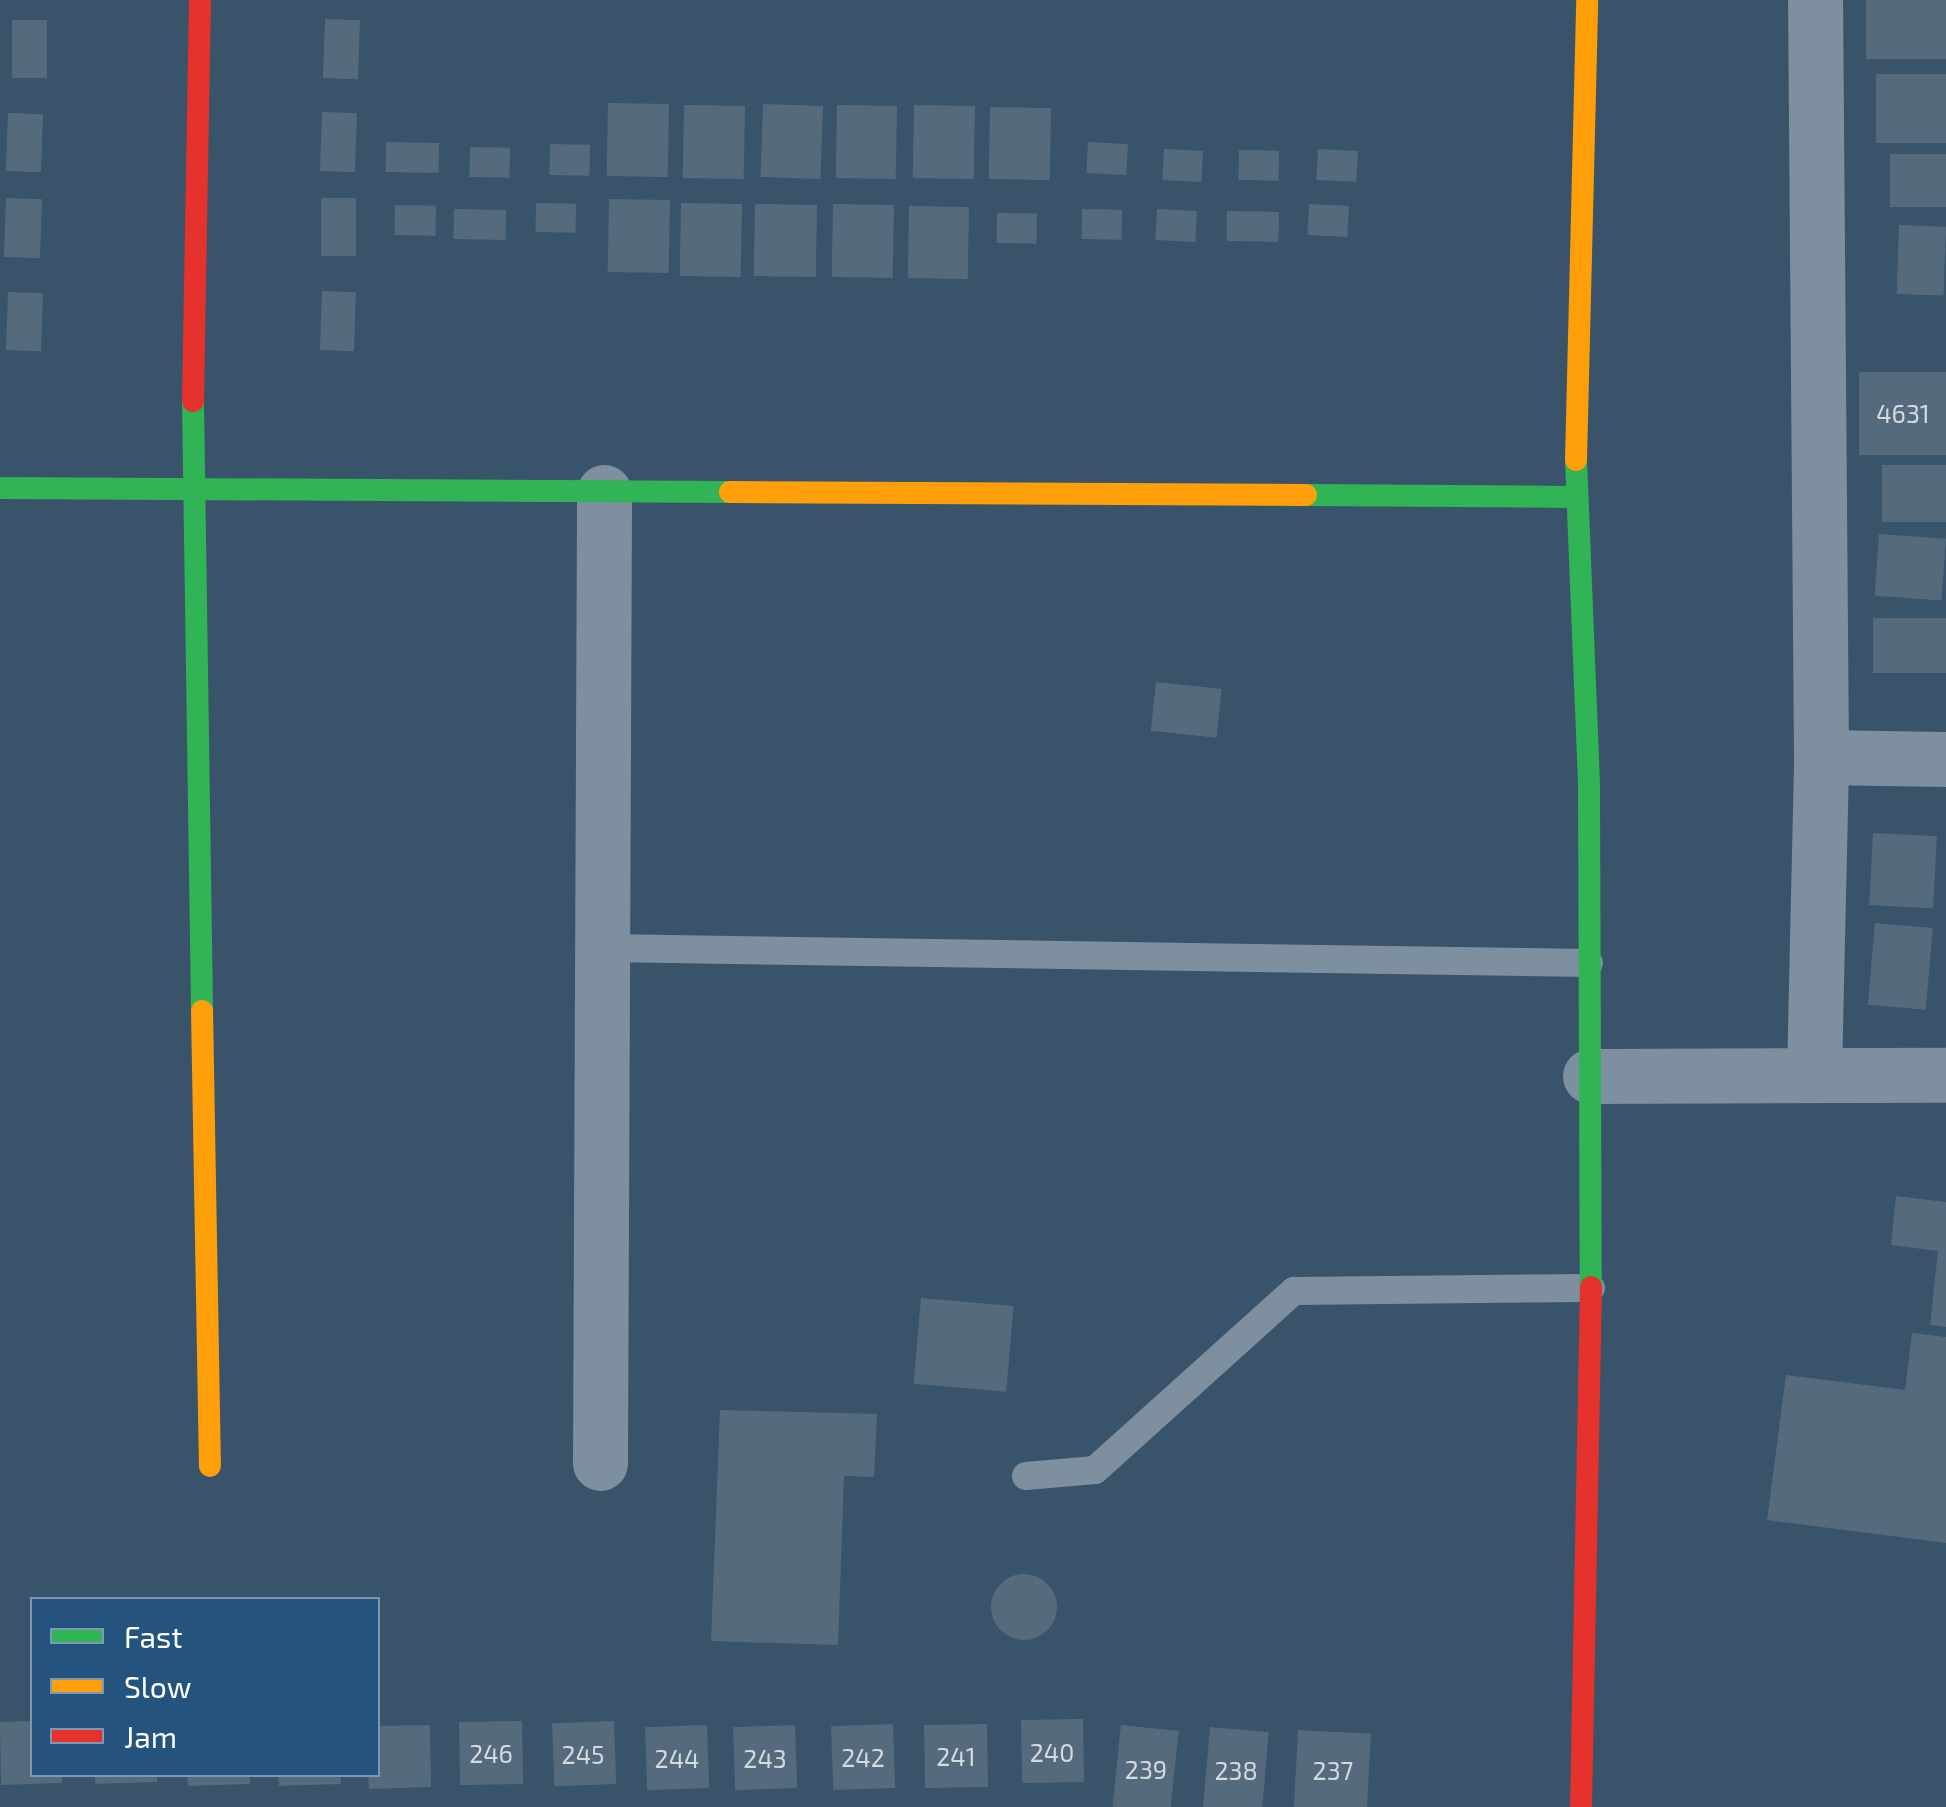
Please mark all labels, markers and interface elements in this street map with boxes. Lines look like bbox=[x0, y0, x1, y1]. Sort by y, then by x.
house number: 4631 bbox=[1876, 398, 1930, 428]
legend bbox=[30, 1597, 380, 1777]
text: Fast bbox=[124, 1618, 183, 1654]
text: Slow bbox=[124, 1668, 191, 1704]
text: Jam bbox=[124, 1718, 177, 1754]
house number: 240 bbox=[1030, 1737, 1074, 1767]
house number: 246 bbox=[469, 1738, 513, 1768]
house number: 245 bbox=[562, 1739, 604, 1769]
house number: 241 bbox=[936, 1741, 976, 1771]
house number: 242 bbox=[841, 1742, 885, 1772]
house number: 244 bbox=[655, 1743, 699, 1773]
house number: 243 bbox=[743, 1743, 787, 1773]
house number: 239 bbox=[1125, 1754, 1167, 1784]
house number: 238 bbox=[1214, 1755, 1258, 1785]
house number: 237 bbox=[1313, 1755, 1353, 1785]

